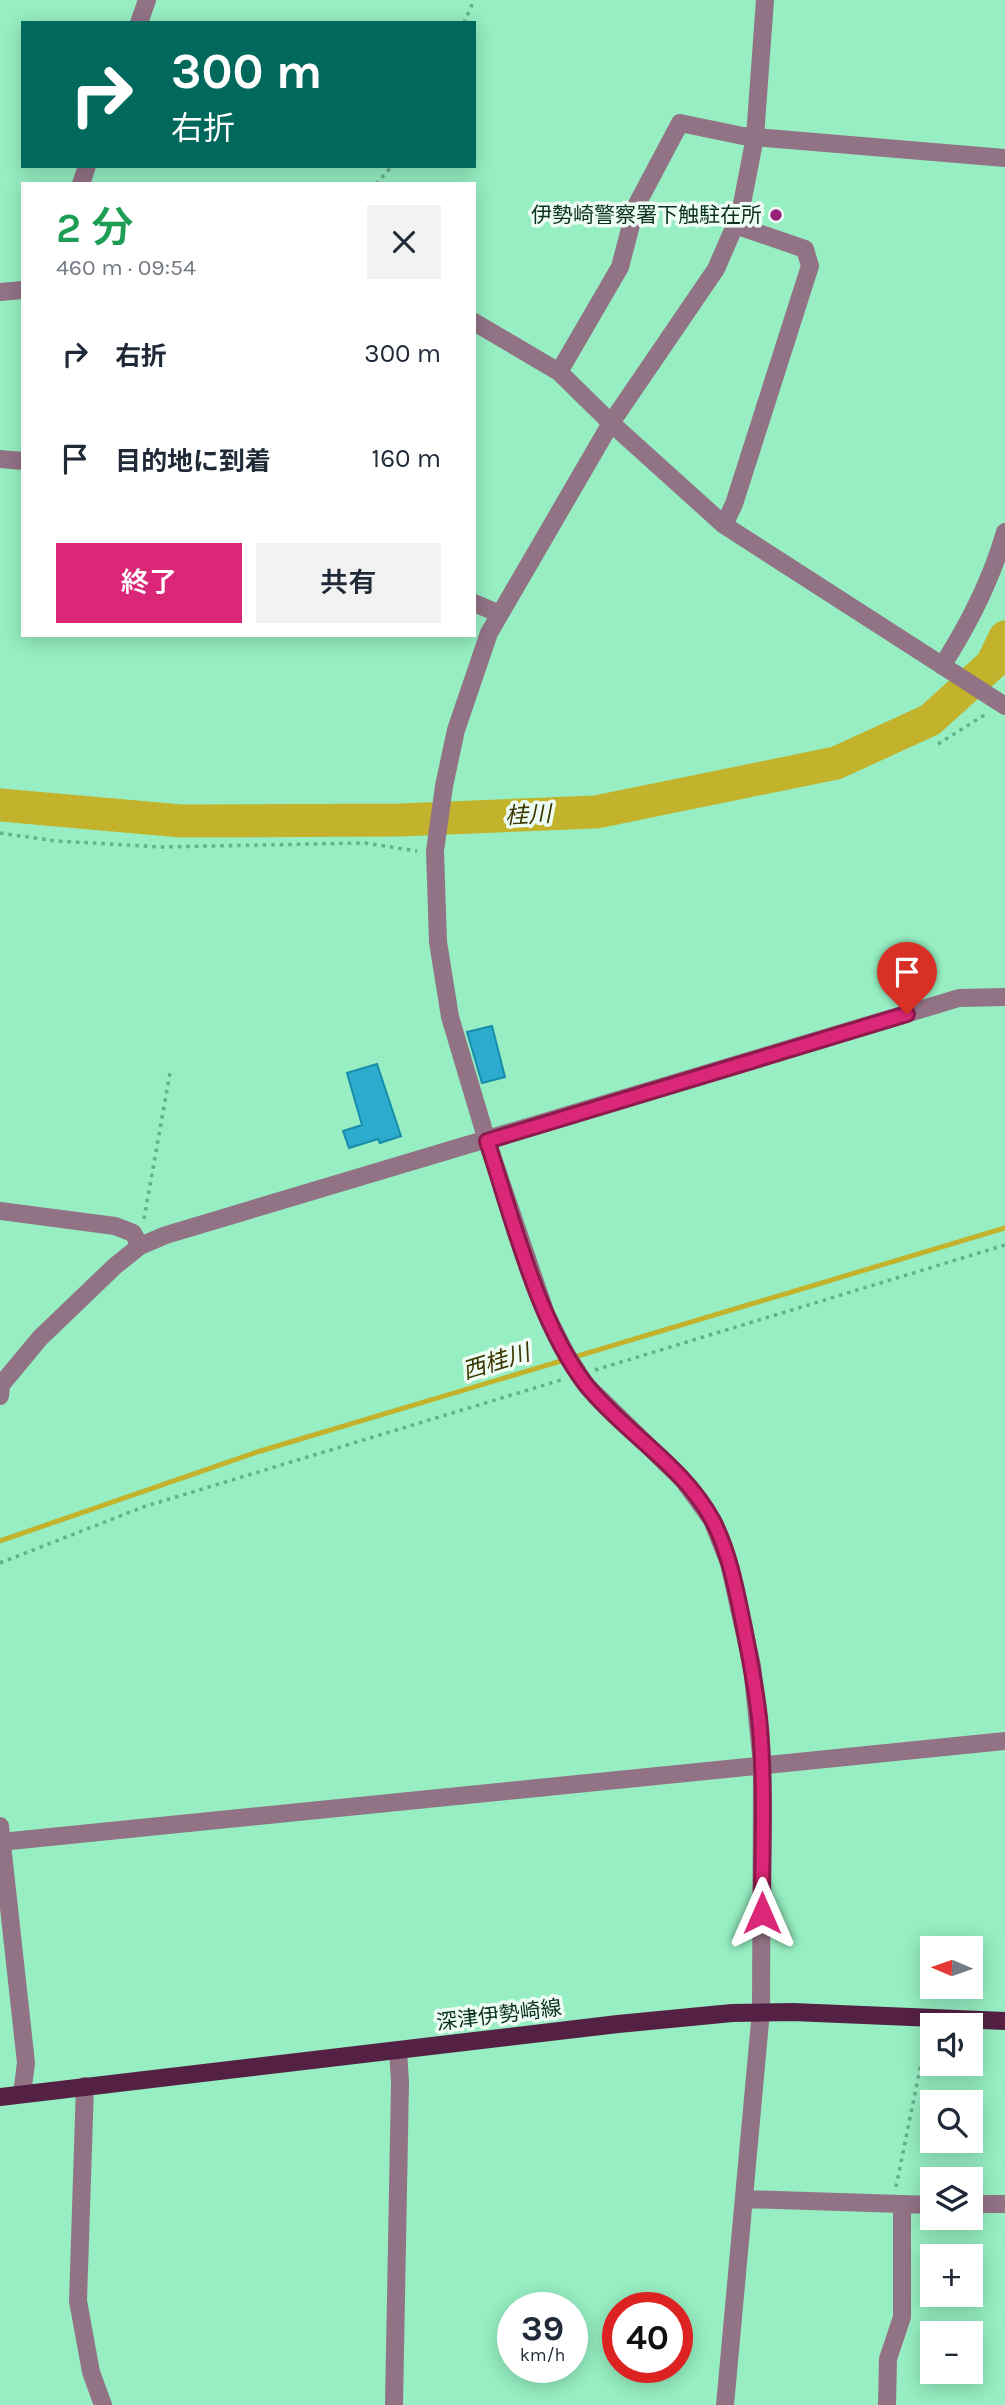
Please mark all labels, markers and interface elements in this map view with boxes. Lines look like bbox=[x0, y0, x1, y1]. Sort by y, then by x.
text: 300 m bbox=[171, 43, 322, 100]
icon: right bbox=[56, 49, 147, 140]
text: 右折 bbox=[171, 110, 235, 147]
text: 2 分 bbox=[56, 203, 134, 253]
place label: 伊勢崎警察署下触駐在所 bbox=[531, 203, 762, 227]
button: close bbox=[367, 205, 441, 279]
marker: 伊勢崎警察署下触駐在所 bbox=[768, 207, 784, 223]
text: 460 m · 09:54 bbox=[56, 254, 196, 281]
icon: right bbox=[56, 335, 94, 373]
text: 300 m bbox=[364, 338, 441, 369]
text: 右折 bbox=[115, 341, 167, 372]
icon: arrive bbox=[56, 440, 94, 478]
text: 160 m bbox=[372, 443, 441, 474]
text: 目的地に到着 bbox=[115, 446, 271, 477]
button: 終了 bbox=[56, 543, 242, 623]
button: 共有 bbox=[256, 543, 441, 623]
water label: 桂川 bbox=[504, 800, 555, 830]
pin bbox=[877, 942, 937, 1014]
icon: arrive bbox=[888, 953, 926, 991]
water label: 西桂川 bbox=[459, 1338, 536, 1385]
position arrow bbox=[725, 1876, 799, 1950]
north arrow bbox=[920, 1936, 984, 1998]
map controls bbox=[920, 1936, 983, 2384]
street label: 深津伊勢崎線 bbox=[435, 1995, 563, 2035]
button: sound bbox=[920, 2013, 983, 2076]
button: search bbox=[920, 2090, 983, 2153]
button: layers bbox=[920, 2167, 983, 2230]
button: + bbox=[920, 2244, 983, 2307]
speed limit sign: 40 bbox=[602, 2292, 693, 2383]
text: 39 bbox=[521, 2308, 564, 2349]
button: − bbox=[920, 2321, 983, 2384]
text: km/h bbox=[520, 2344, 565, 2366]

